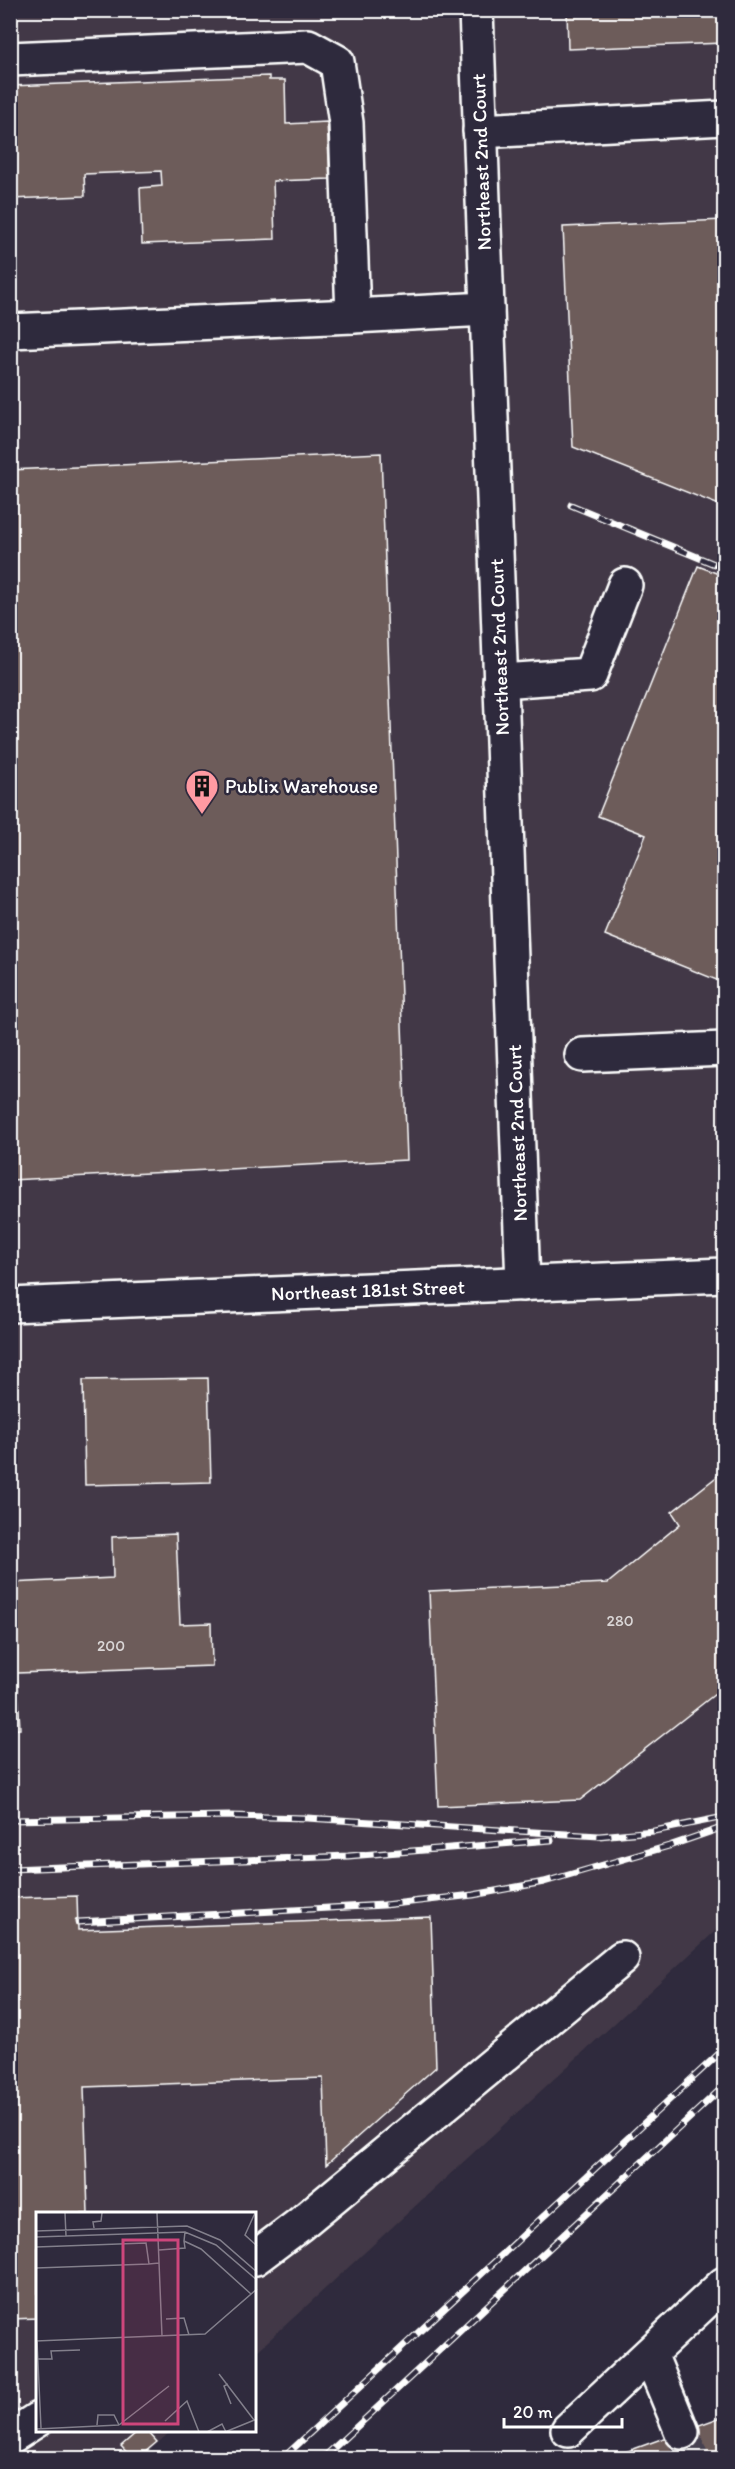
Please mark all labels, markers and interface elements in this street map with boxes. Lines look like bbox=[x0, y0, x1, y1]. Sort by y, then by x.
street label: Northeast 2nd Court bbox=[466, 73, 496, 251]
street label: Northeast 2nd Court bbox=[484, 558, 514, 736]
building icon: Publix Warehouse bbox=[184, 768, 220, 815]
place label: Publix Warehouse bbox=[225, 774, 378, 798]
street label: Northeast 2nd Court bbox=[502, 1044, 532, 1222]
street label: Northeast 181st Street bbox=[270, 1275, 466, 1305]
house number: 280 bbox=[606, 1611, 634, 1630]
house number: 200 bbox=[97, 1636, 125, 1655]
inset map bbox=[36, 2212, 256, 2433]
scale bar bbox=[504, 2391, 622, 2429]
text: 20 m bbox=[513, 2401, 553, 2423]

